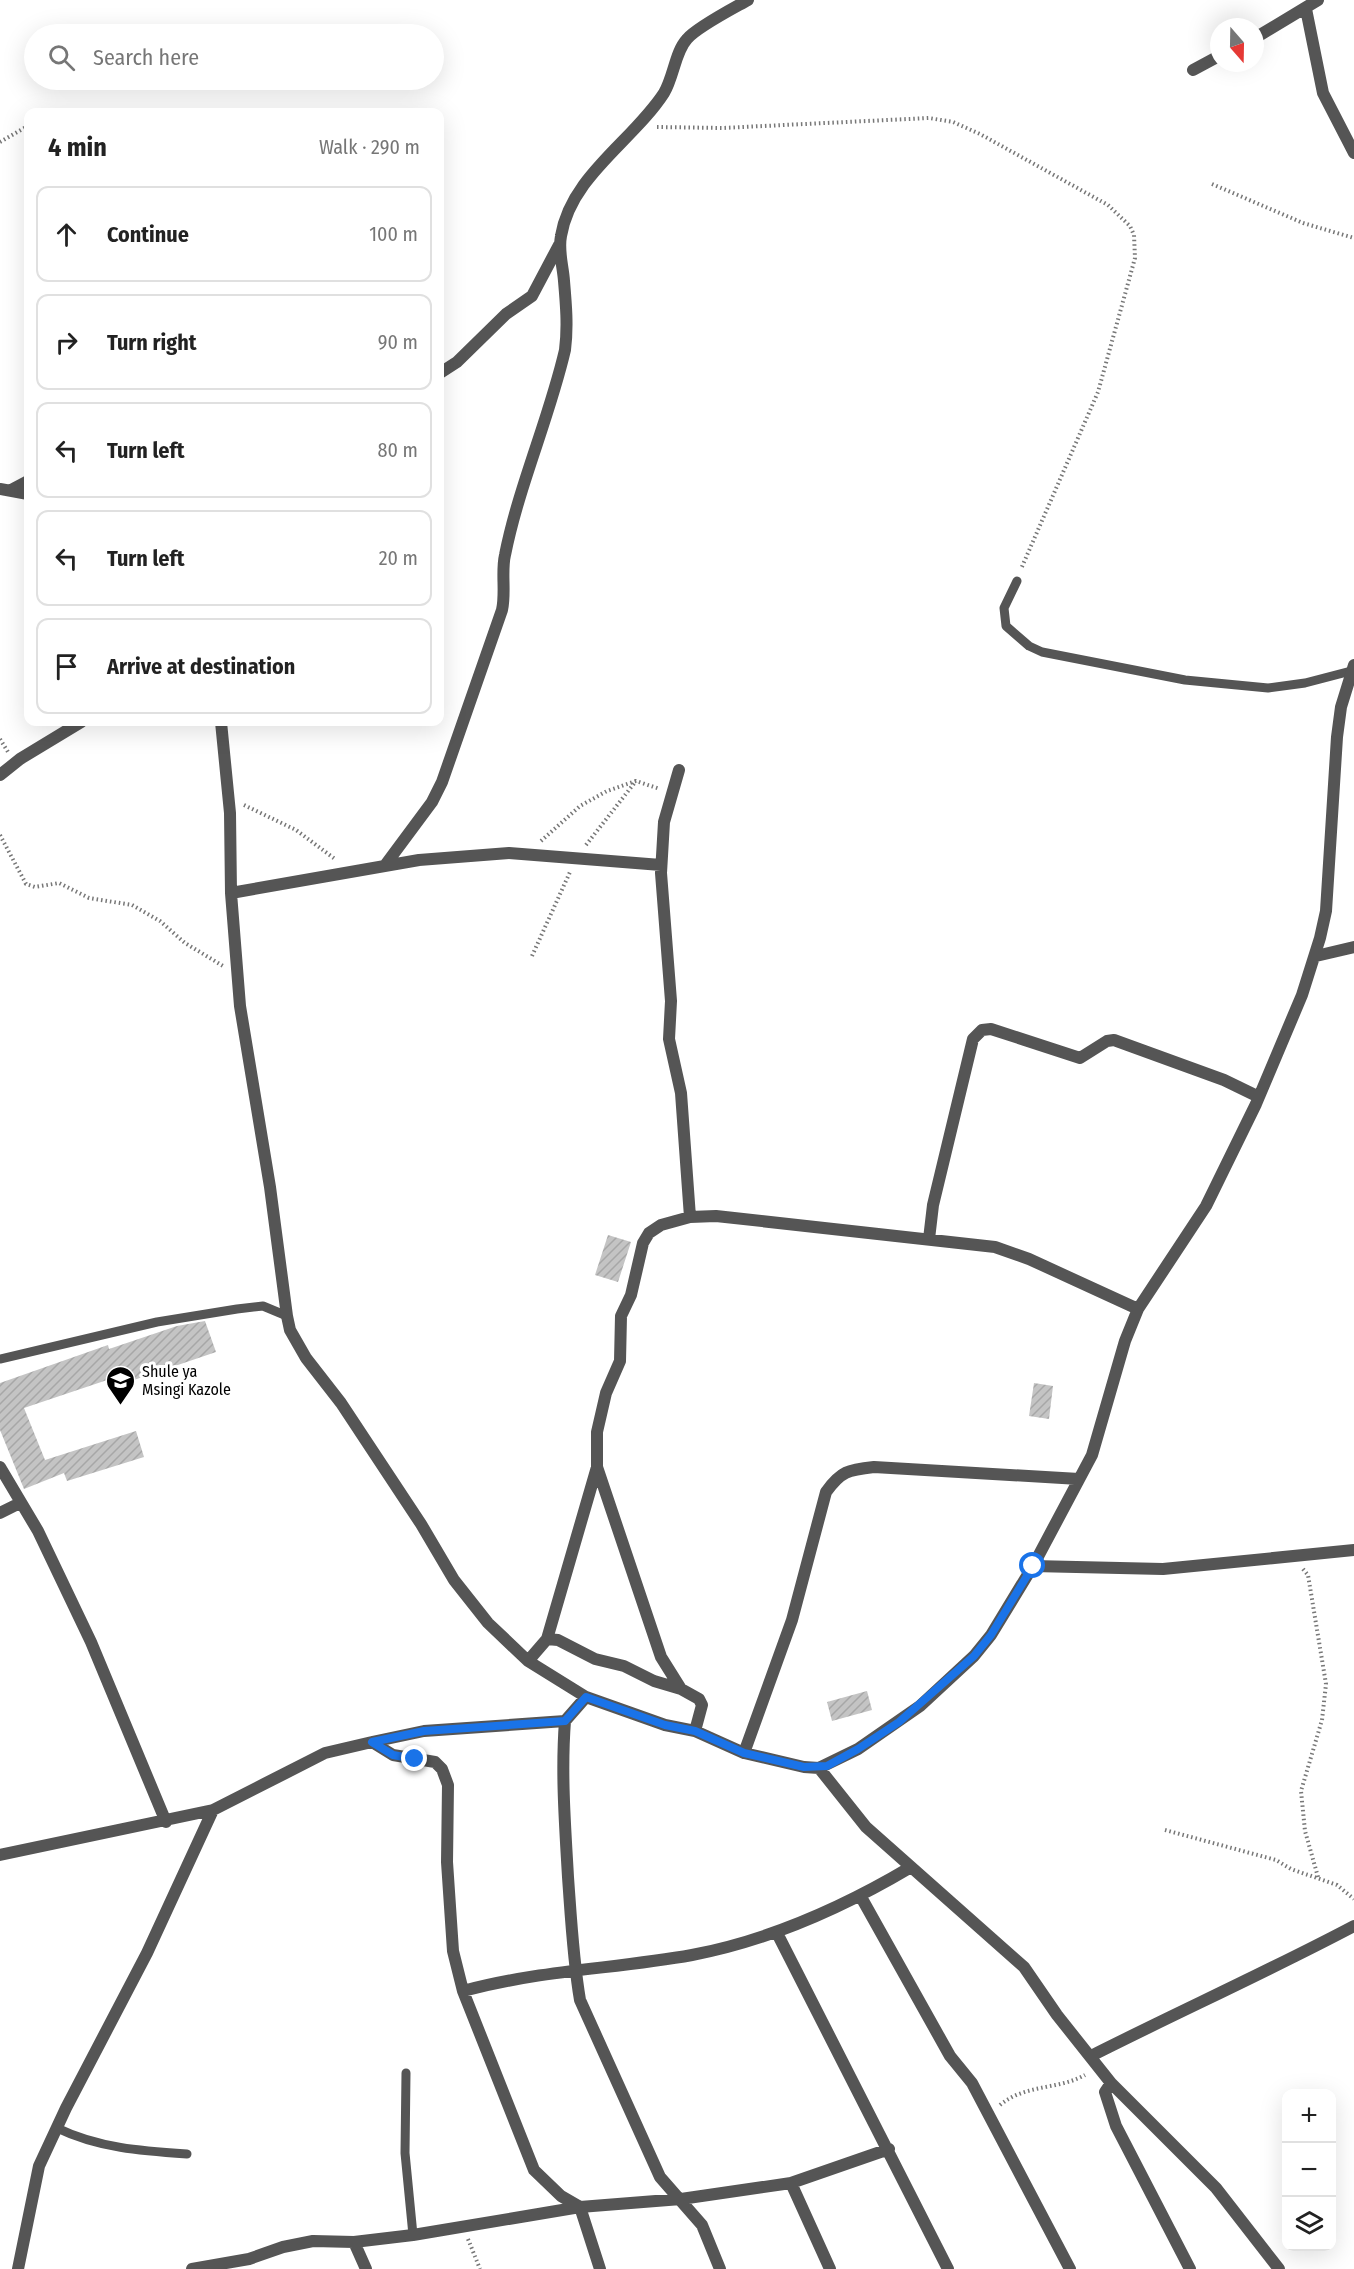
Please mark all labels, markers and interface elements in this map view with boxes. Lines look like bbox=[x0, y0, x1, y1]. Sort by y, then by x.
north arrow bbox=[1210, 18, 1264, 72]
search box bbox=[24, 24, 444, 90]
icon: search bbox=[45, 41, 78, 74]
text: Search here bbox=[93, 44, 199, 71]
text: 4 min bbox=[48, 132, 107, 163]
text: Walk · 290 m bbox=[319, 135, 420, 159]
icon: ahead bbox=[50, 218, 83, 251]
text: Continue bbox=[107, 221, 189, 248]
text: 100 m bbox=[369, 222, 418, 246]
icon: right bbox=[50, 326, 83, 359]
text: Turn right bbox=[107, 329, 196, 356]
text: 90 m bbox=[378, 330, 418, 354]
icon: left bbox=[50, 434, 83, 467]
text: Turn left bbox=[107, 437, 185, 464]
text: 80 m bbox=[378, 438, 418, 462]
icon: left bbox=[50, 542, 83, 575]
text: Turn left bbox=[107, 545, 185, 572]
text: 20 m bbox=[379, 546, 418, 570]
icon: arrive bbox=[50, 650, 83, 683]
text: Arrive at destination bbox=[107, 653, 295, 680]
place label: Shule ya Msingi Kazole bbox=[142, 1362, 231, 1399]
school or university icon: Shule ya Msingi Kazole bbox=[105, 1364, 137, 1406]
route start bbox=[1019, 1552, 1045, 1578]
route end bbox=[401, 1745, 427, 1771]
map controls bbox=[1282, 2089, 1336, 2251]
button: + bbox=[1282, 2089, 1336, 2143]
button: − bbox=[1282, 2143, 1336, 2197]
button: layers bbox=[1282, 2197, 1336, 2251]

